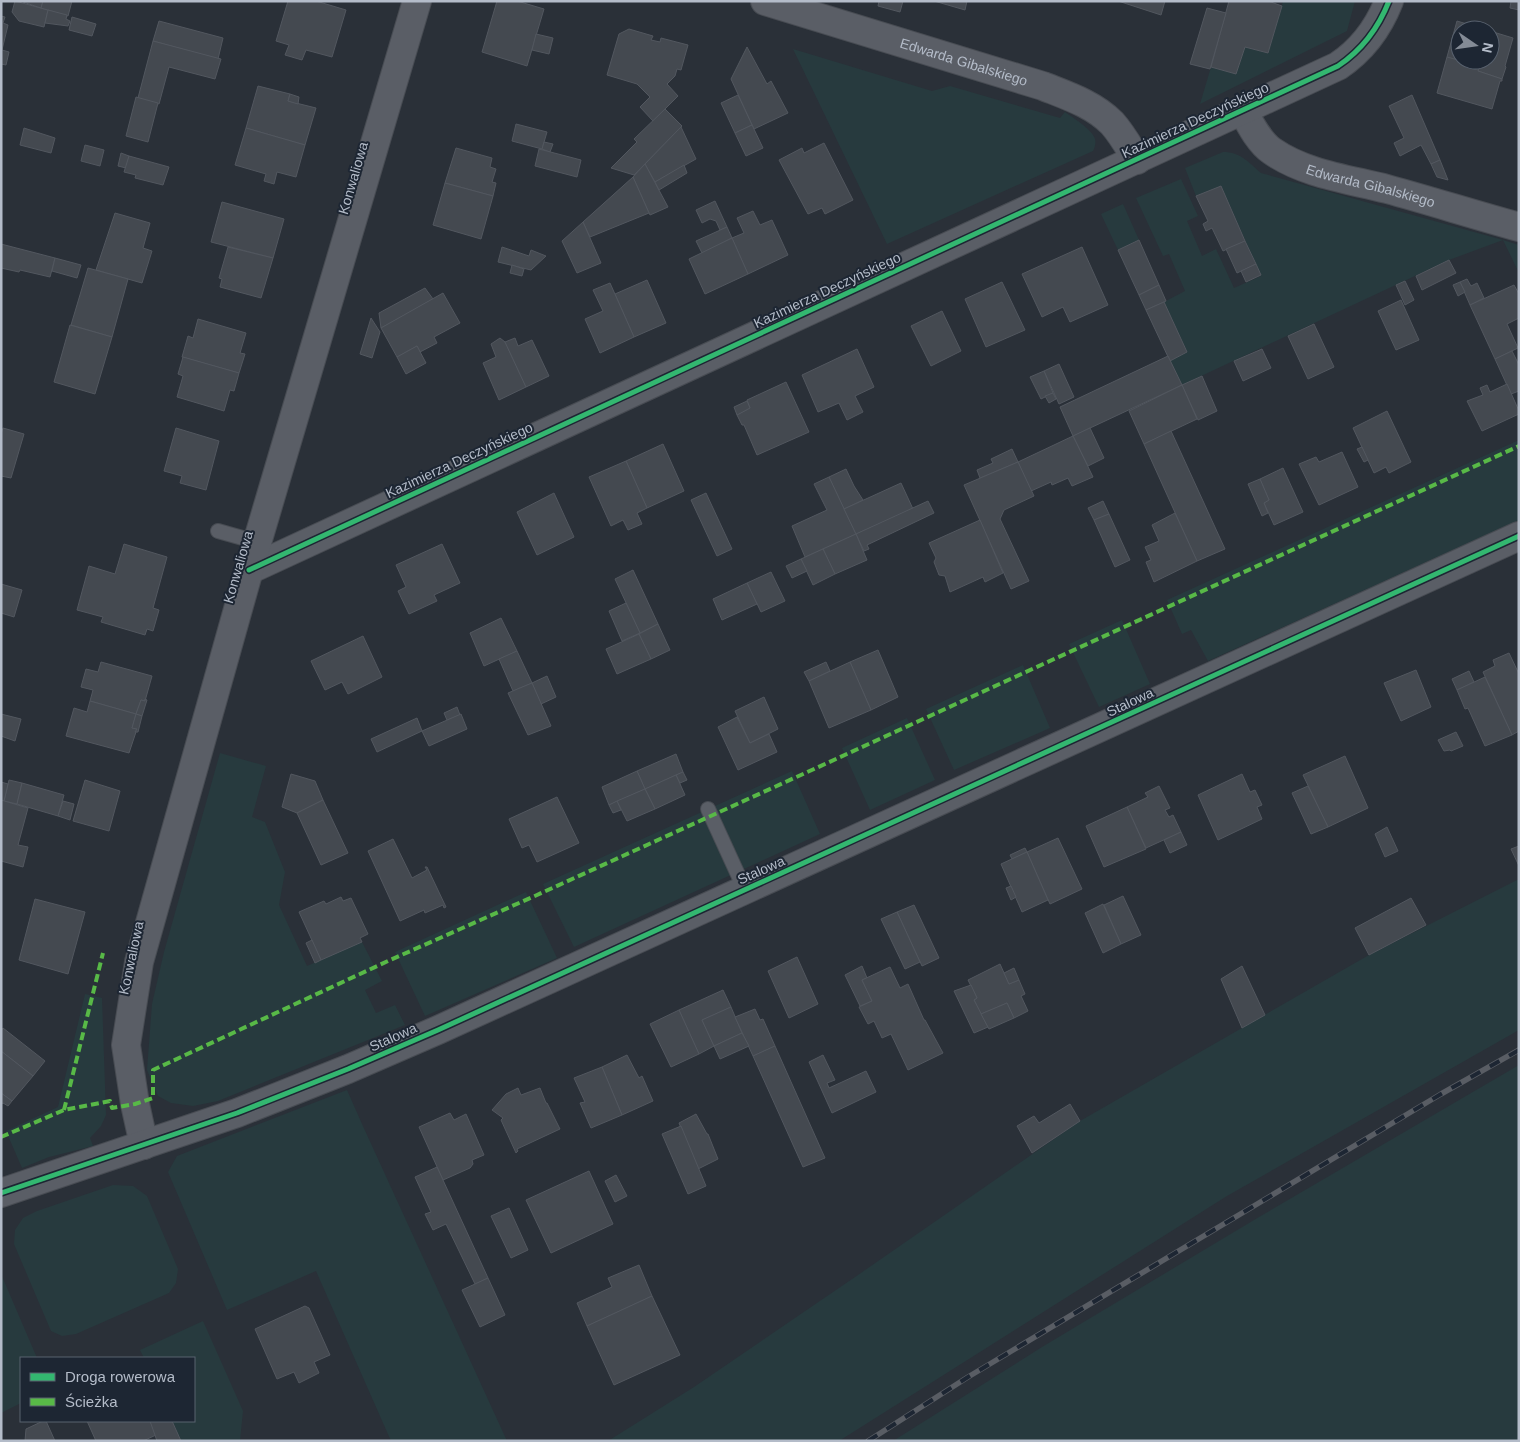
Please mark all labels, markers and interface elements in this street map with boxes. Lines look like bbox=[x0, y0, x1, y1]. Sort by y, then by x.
north arrow bbox=[1450, 20, 1500, 70]
street label: Edwarda Gibalskiego bbox=[898, 35, 1030, 89]
text: N bbox=[1479, 41, 1497, 55]
street label: Kazimierza Deczyńskiego bbox=[1119, 79, 1271, 161]
street label: Konwaliowa bbox=[335, 140, 371, 216]
street label: Edwarda Gibalskiego bbox=[1304, 161, 1437, 210]
street label: Kazimierza Deczyńskiego bbox=[751, 249, 903, 331]
street label: Kazimierza Deczyńskiego bbox=[383, 419, 535, 501]
street label: Konwaliowa bbox=[220, 529, 256, 605]
street label: Stalowa bbox=[1104, 684, 1156, 720]
street label: Stalowa bbox=[735, 852, 787, 887]
street label: Konwaliowa bbox=[115, 920, 147, 996]
street label: Stalowa bbox=[367, 1019, 419, 1054]
legend bbox=[20, 1357, 195, 1422]
text: Droga rowerowa bbox=[65, 1368, 176, 1385]
text: Ścieżka bbox=[65, 1393, 118, 1410]

